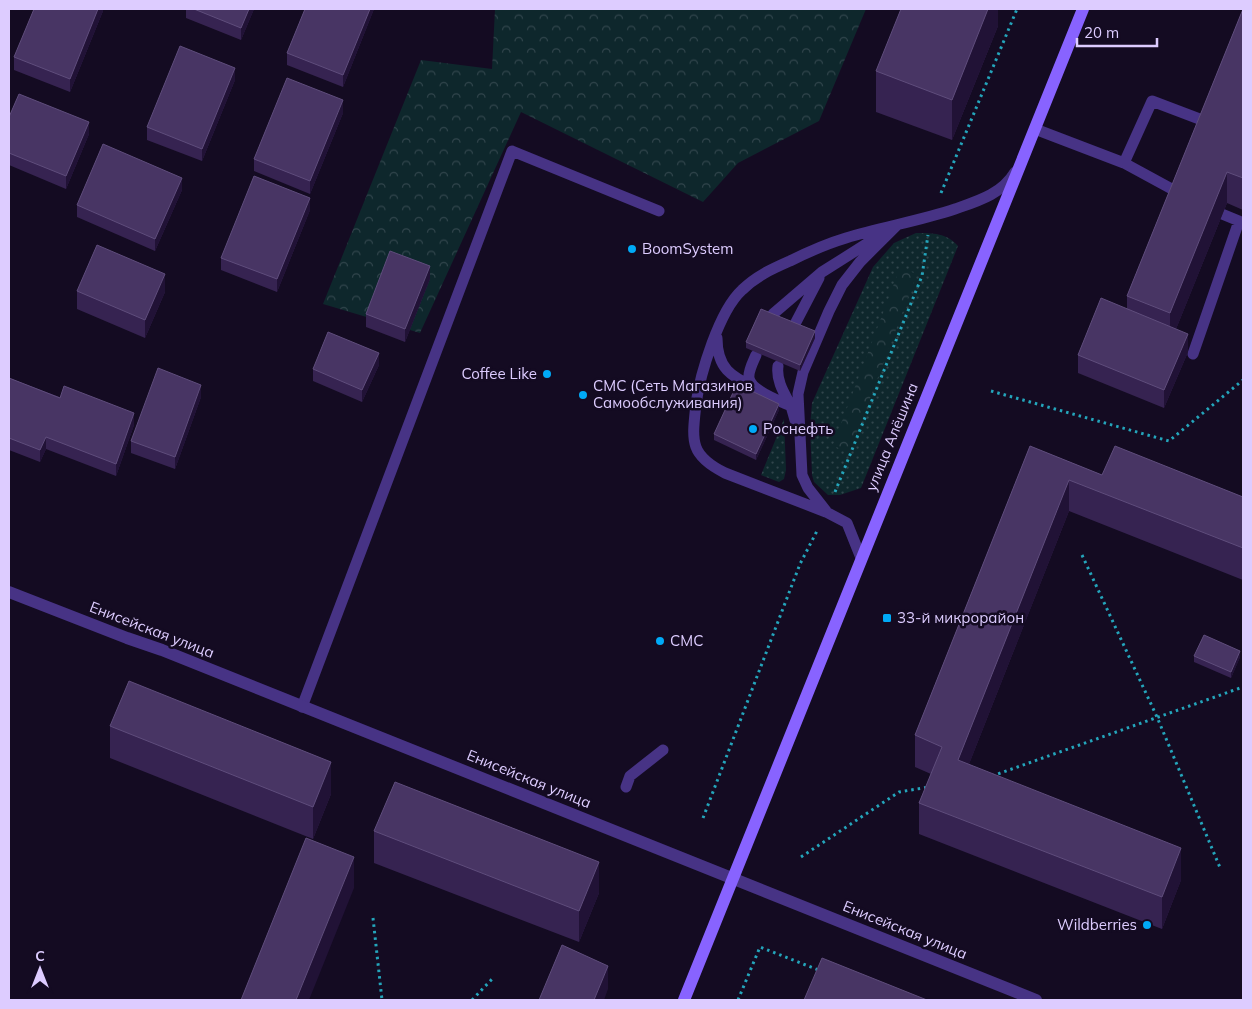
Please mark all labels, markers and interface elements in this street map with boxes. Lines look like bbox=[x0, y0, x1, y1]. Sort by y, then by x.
scale bar bbox=[1077, 15, 1157, 47]
text: 20 m bbox=[1084, 23, 1119, 42]
place label: BoomSystem bbox=[642, 239, 733, 258]
marker: BoomSystem bbox=[626, 243, 638, 255]
place label: Coffee Like bbox=[461, 364, 537, 383]
marker: Coffee Like bbox=[541, 368, 553, 380]
place label: СМС (Сеть Магазинов Самообслуживания) bbox=[593, 376, 753, 412]
street label: улица Алёшина bbox=[861, 380, 922, 494]
marker: СМС (Сеть Магазинов Самообслуживания) bbox=[577, 389, 589, 401]
place label: Роснефть bbox=[763, 419, 833, 438]
marker: Роснефть bbox=[747, 423, 759, 435]
street label: Енисейская улица bbox=[87, 597, 217, 662]
place label: 33-й микрорайон bbox=[897, 608, 1024, 627]
marker: 33-й микрорайон bbox=[881, 612, 893, 624]
place label: СМС bbox=[670, 631, 703, 650]
marker: СМС bbox=[654, 635, 666, 647]
street label: Енисейская улица bbox=[464, 745, 594, 812]
street label: Енисейская улица bbox=[840, 896, 970, 963]
place label: Wildberries bbox=[1057, 915, 1137, 934]
marker: Wildberries bbox=[1141, 919, 1153, 931]
north arrow bbox=[15, 944, 65, 994]
text: С bbox=[35, 947, 45, 965]

